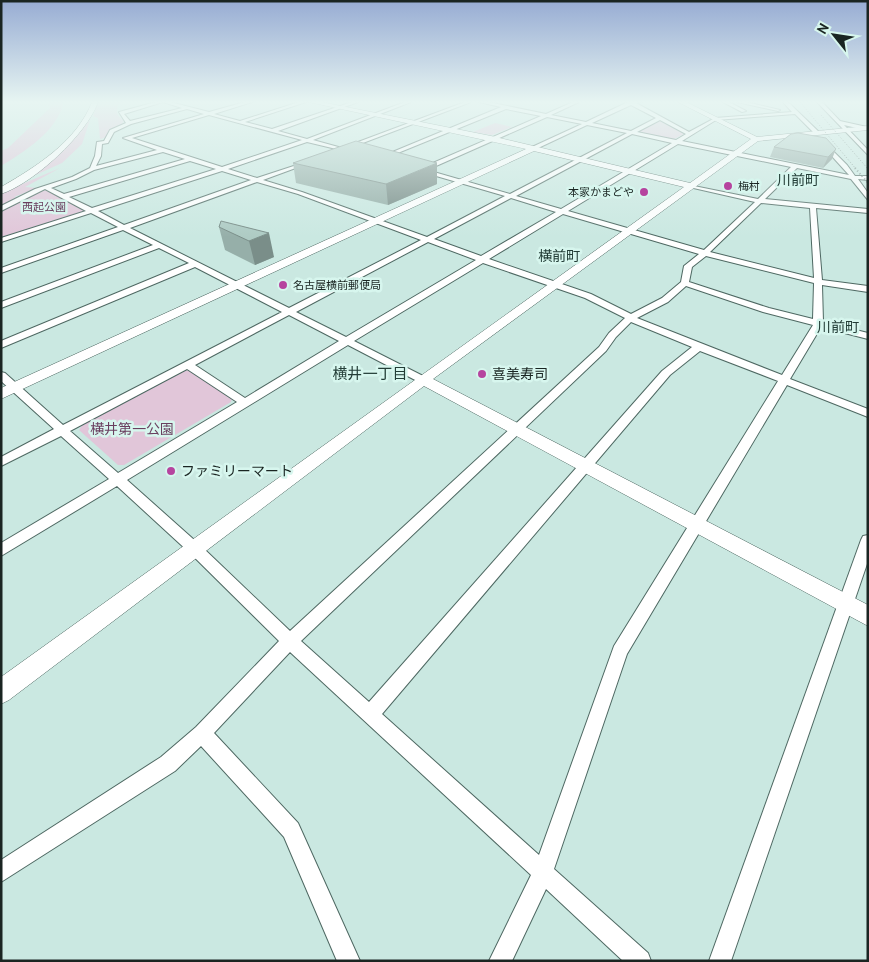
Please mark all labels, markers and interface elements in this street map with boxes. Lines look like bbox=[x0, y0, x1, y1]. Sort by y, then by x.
north arrow bbox=[809, 10, 859, 60]
text: N bbox=[813, 20, 833, 37]
district label: 川前町 bbox=[777, 171, 819, 189]
place label: 梅村 bbox=[738, 179, 760, 193]
marker: 梅村 bbox=[722, 180, 734, 192]
place label: 本家かまどや bbox=[568, 185, 634, 199]
marker: 本家かまどや bbox=[638, 186, 650, 198]
park label: 西起公園 bbox=[22, 200, 66, 214]
district label: 横前町 bbox=[538, 247, 580, 265]
place label: 名古屋横前郵便局 bbox=[293, 278, 381, 292]
marker: 名古屋横前郵便局 bbox=[277, 279, 289, 291]
district label: 川前町 bbox=[817, 318, 859, 336]
district label: 横井一丁目 bbox=[332, 364, 408, 383]
place label: 喜美寿司 bbox=[492, 365, 548, 383]
marker: 喜美寿司 bbox=[476, 368, 488, 380]
park label: 横井第一公園 bbox=[90, 420, 174, 438]
place label: ファミリーマート bbox=[181, 462, 293, 480]
marker: ファミリーマート bbox=[165, 465, 177, 477]

